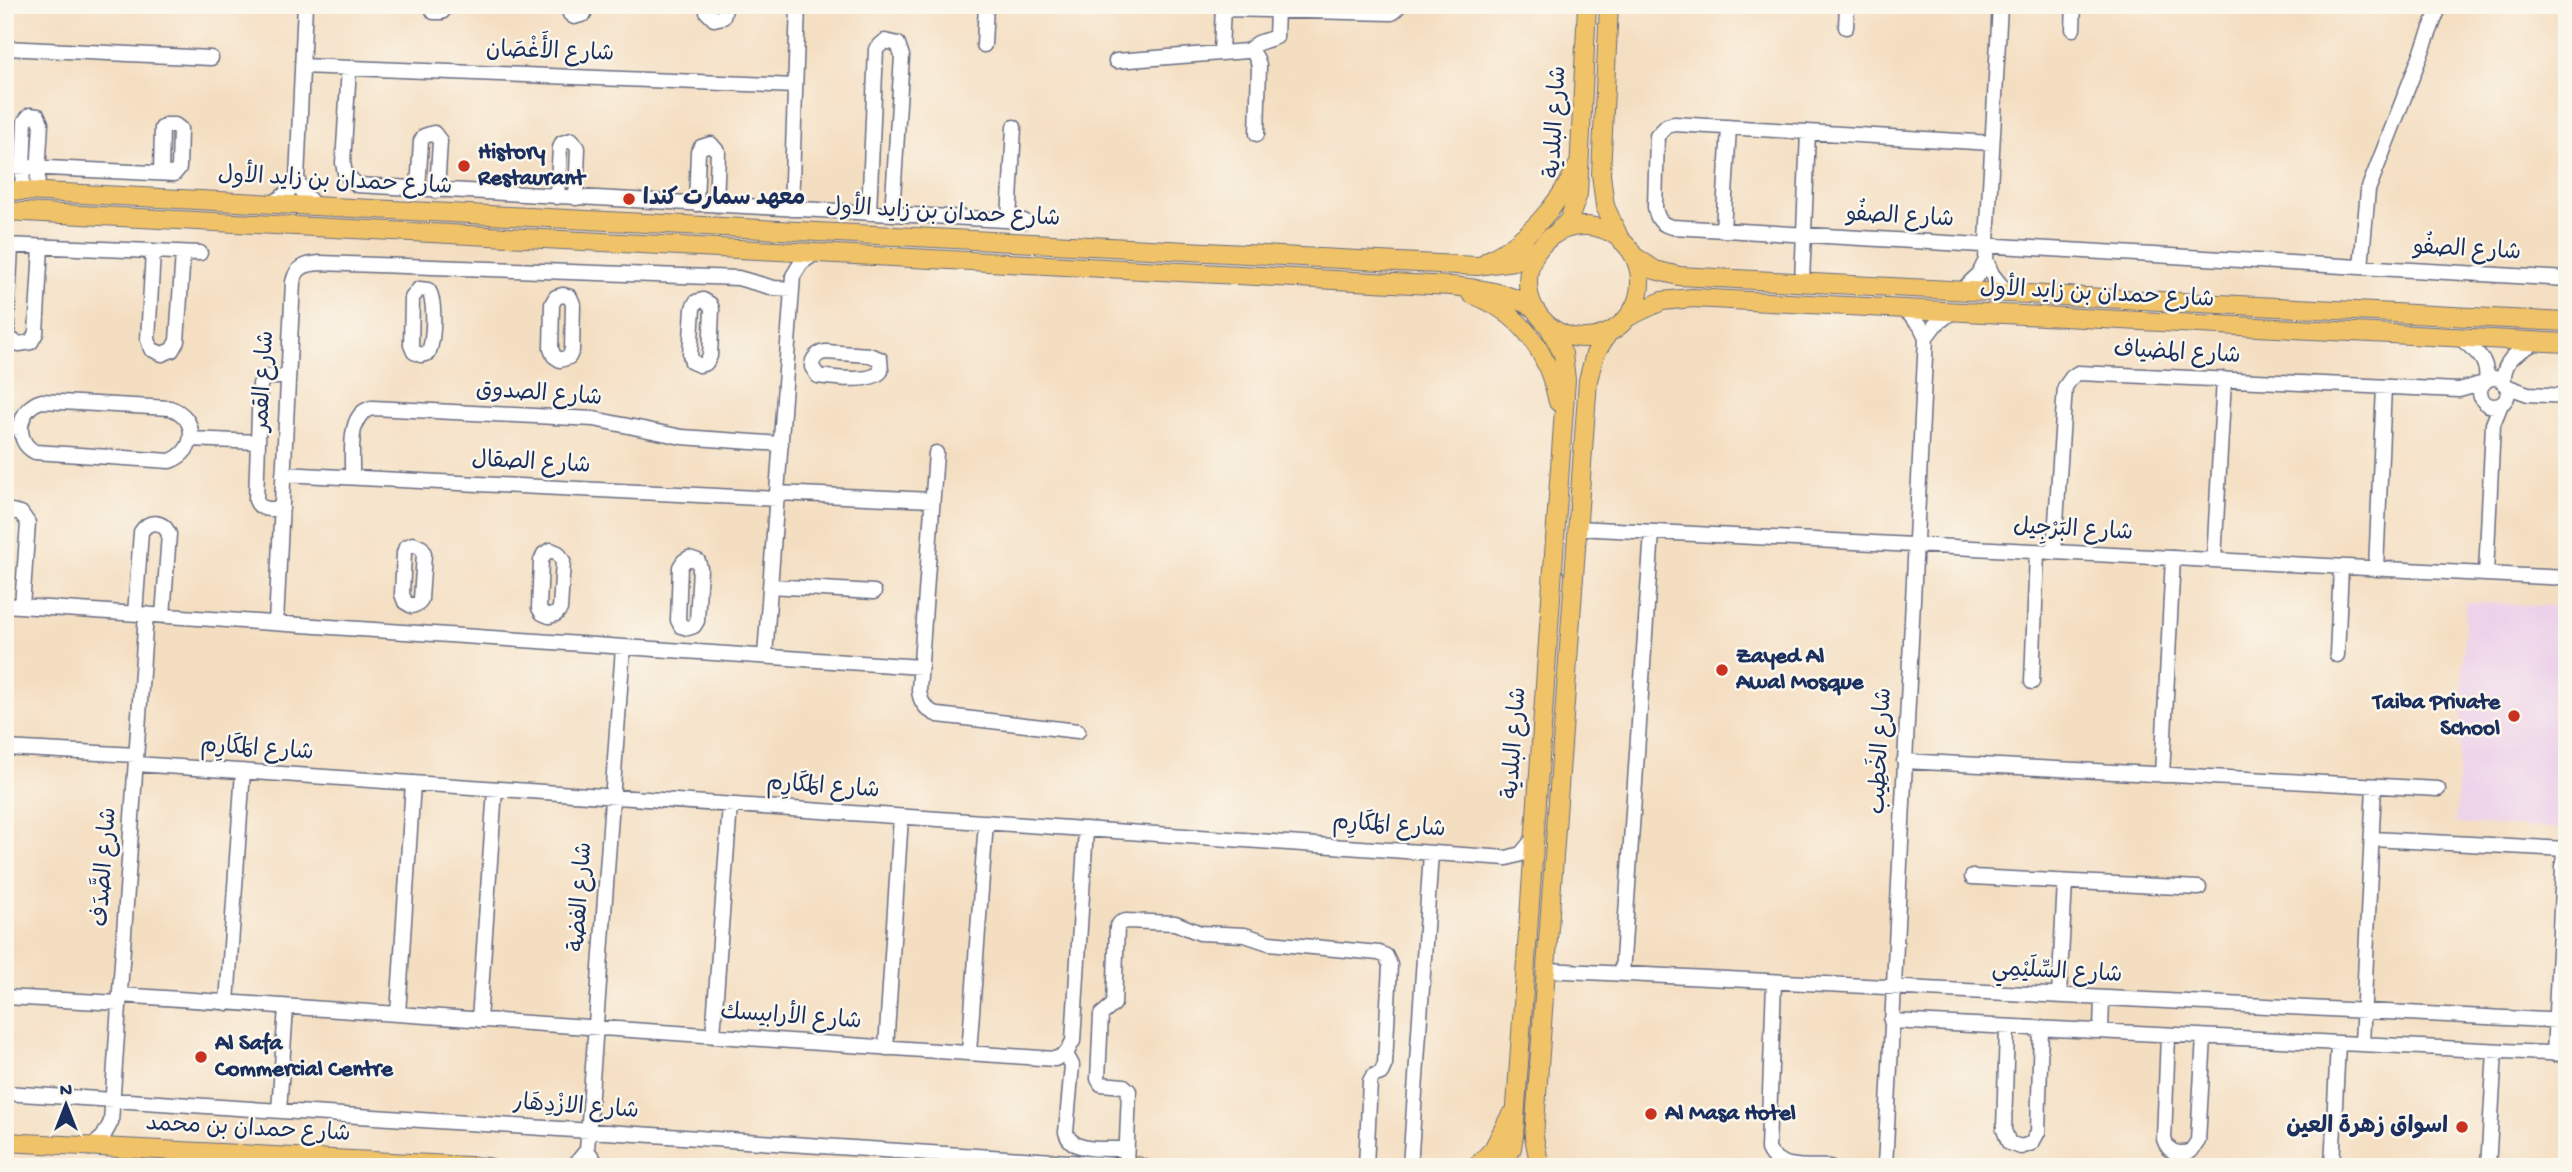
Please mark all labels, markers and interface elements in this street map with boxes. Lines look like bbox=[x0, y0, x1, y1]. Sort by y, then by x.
street label: شارع الأَغْصَان bbox=[485, 28, 615, 69]
street label: شارع البلدية bbox=[1541, 65, 1573, 179]
place label: History Restaurant bbox=[477, 140, 587, 193]
street label: شارع حمدان بن زايد الأول bbox=[217, 156, 453, 202]
marker: History Restaurant bbox=[456, 158, 472, 174]
place label: معهد سمارت كندا bbox=[643, 185, 805, 213]
street label: شارع حمدان بن زايد الأول bbox=[825, 188, 1061, 234]
marker: معهد سمارت كندا bbox=[621, 191, 637, 207]
street label: شارع الصفُو bbox=[1844, 197, 1955, 234]
street label: شارع الصفُو bbox=[2411, 230, 2522, 267]
street label: شارع حمدان بن زايد الأول bbox=[1979, 269, 2215, 315]
street label: شارع القمر bbox=[249, 330, 281, 434]
street label: شارع المضياف bbox=[2113, 337, 2241, 371]
street label: شارع الصدوق bbox=[475, 377, 603, 413]
street label: شارع الصقال bbox=[471, 447, 591, 481]
street label: شارع البَرْجِيل bbox=[2012, 514, 2134, 549]
place label: Zayed Al Awal Mosque bbox=[1735, 644, 1865, 697]
marker: Zayed Al Awal Mosque bbox=[1714, 662, 1730, 678]
street label: شارع البلدية bbox=[1499, 686, 1533, 800]
street label: شارع الخَطِيب bbox=[1861, 687, 1899, 815]
place label: Taiba Private School bbox=[2371, 690, 2501, 743]
marker: Taiba Private School bbox=[2506, 708, 2522, 724]
street label: شارع المَكَارِم bbox=[199, 729, 315, 768]
street label: شارع المَكَارِم bbox=[765, 767, 881, 806]
street label: شارع الصَّدَف bbox=[85, 806, 124, 928]
street label: شارع المَكَارِم bbox=[1331, 806, 1447, 845]
street label: شارع الفضة bbox=[565, 841, 599, 953]
street label: شارع السِّلَيْمِي bbox=[1991, 951, 2123, 994]
street label: شارع الأرابيسك bbox=[719, 994, 863, 1036]
place label: Al Safa Commercial Centre bbox=[214, 1031, 394, 1084]
marker: Al Safa Commercial Centre bbox=[193, 1049, 209, 1065]
north arrow bbox=[32, 1070, 102, 1140]
text: N bbox=[60, 1080, 72, 1103]
street label: شارع الازْدِهَار bbox=[511, 1089, 640, 1126]
place label: Al Masa Hotel bbox=[1664, 1101, 1796, 1128]
marker: Al Masa Hotel bbox=[1643, 1106, 1659, 1122]
street label: شارع حمدان بن محمد bbox=[145, 1111, 351, 1149]
place label: اسواق زهرة العين bbox=[2286, 1114, 2448, 1141]
marker: اسواق زهرة العين bbox=[2454, 1119, 2470, 1135]

